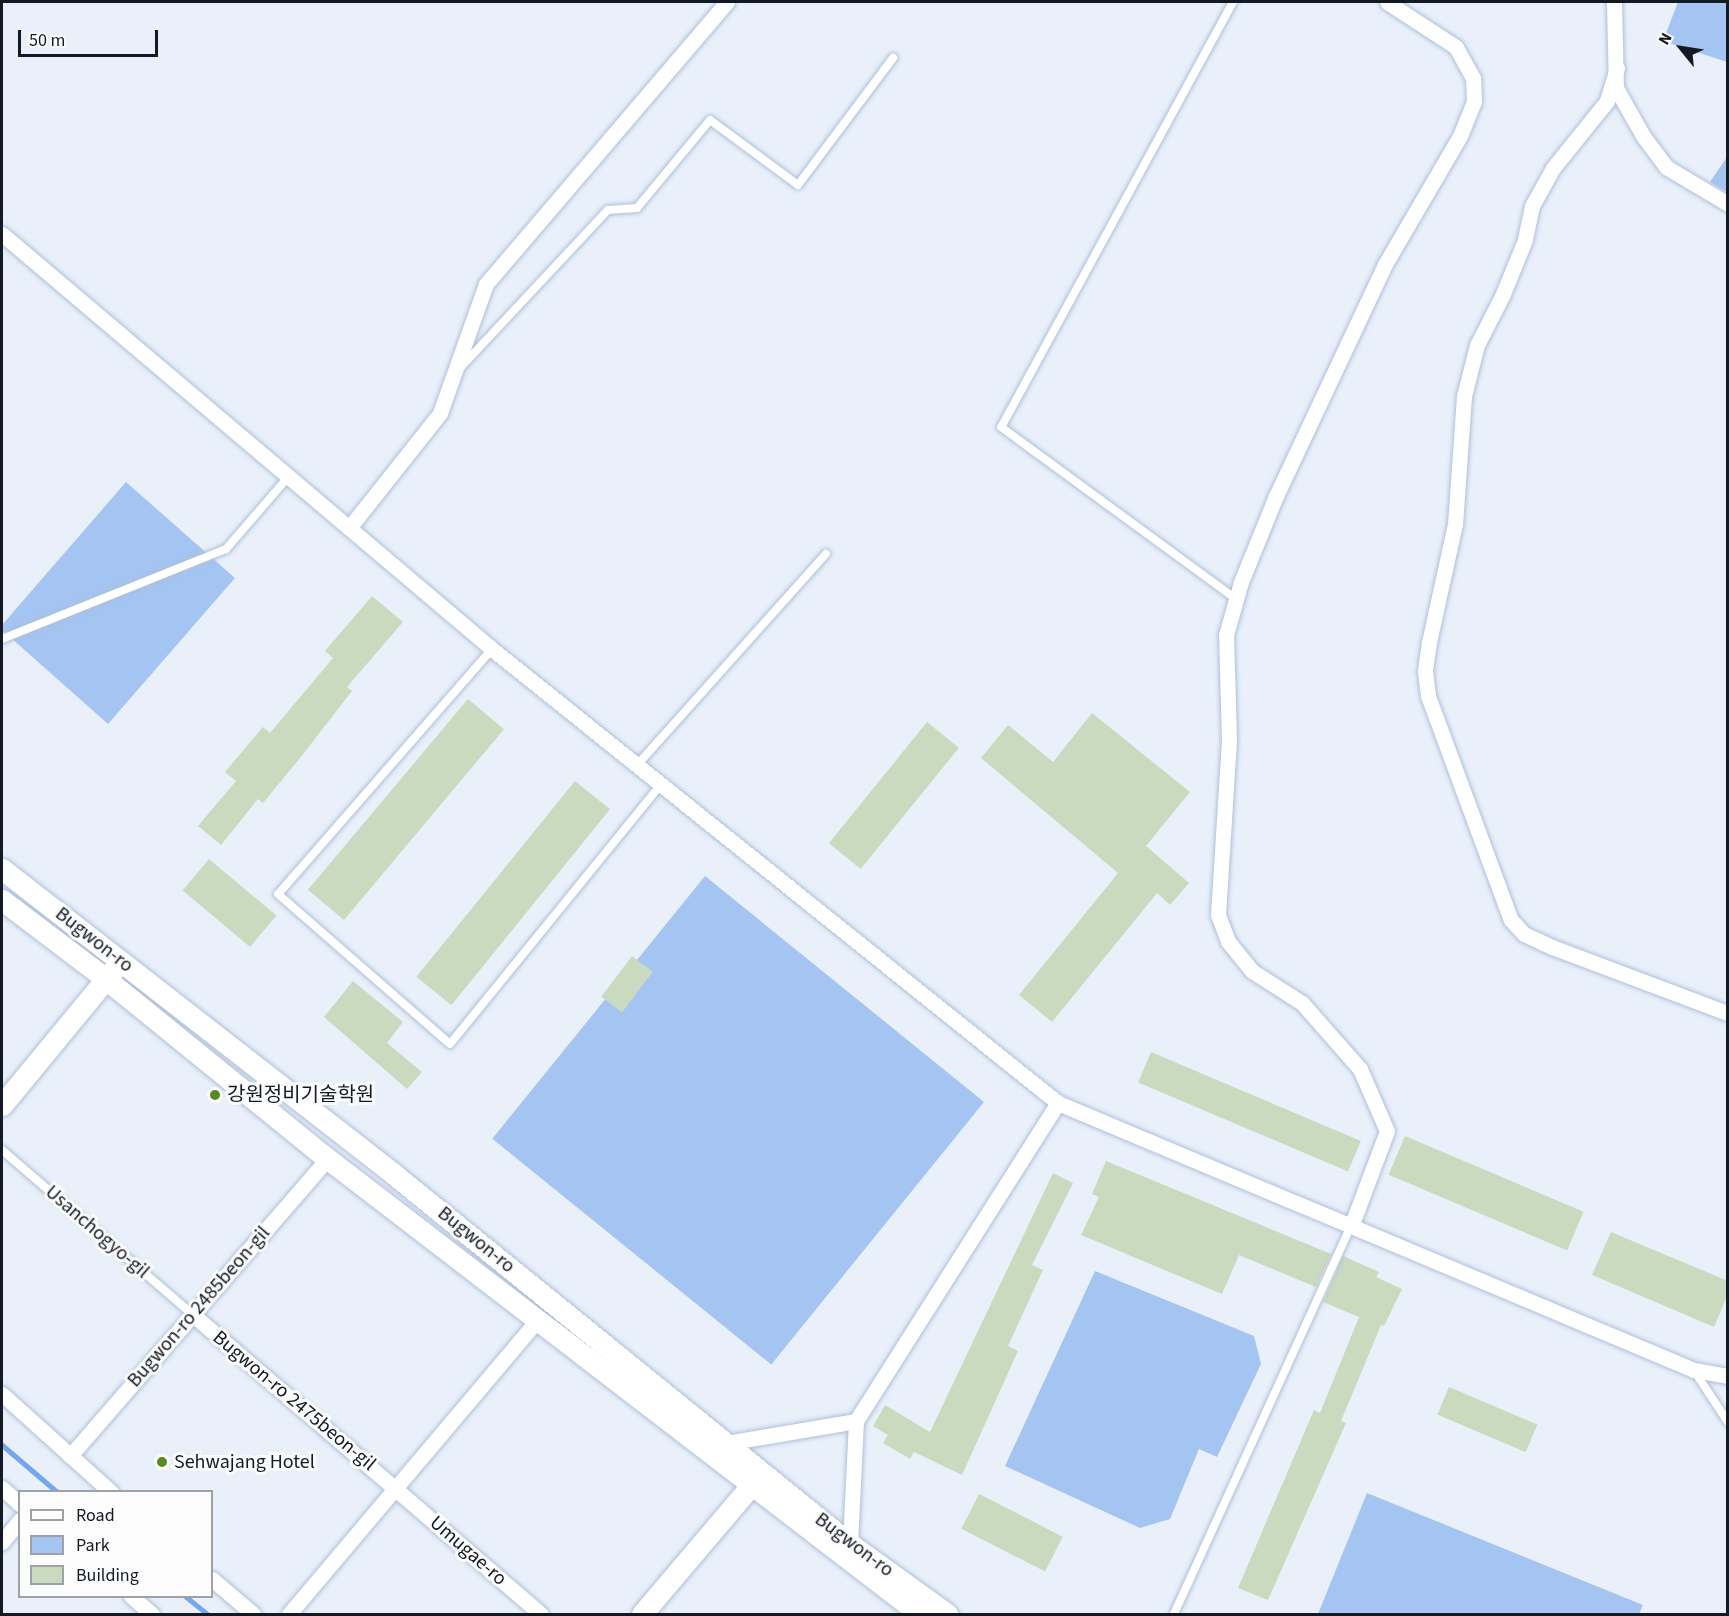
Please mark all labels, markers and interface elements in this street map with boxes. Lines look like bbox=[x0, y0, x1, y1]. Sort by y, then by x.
scale bar bbox=[21, 18, 160, 56]
north arrow bbox=[1651, 18, 1711, 78]
text: 50 m bbox=[29, 28, 65, 53]
text: N bbox=[1653, 29, 1678, 49]
street label: Bugwon-ro bbox=[50, 902, 138, 978]
place label: 강원정비기술학원 bbox=[227, 1083, 374, 1107]
marker: 강원정비기술학원 bbox=[208, 1088, 222, 1102]
street label: Usanchogyo-gil bbox=[40, 1180, 154, 1284]
street label: Bugwon-ro bbox=[432, 1202, 520, 1278]
street label: Bugwon-ro 2485beon-gil bbox=[123, 1222, 275, 1392]
street label: Bugwon-ro 2475beon-gil bbox=[208, 1326, 380, 1476]
place label: Sehwajang Hotel bbox=[174, 1450, 315, 1474]
marker: Sehwajang Hotel bbox=[155, 1455, 169, 1469]
legend bbox=[18, 1490, 213, 1598]
text: Road bbox=[76, 1503, 115, 1528]
street label: Bugwon-ro bbox=[810, 1508, 898, 1582]
street label: Umugae-ro bbox=[425, 1511, 511, 1591]
text: Park bbox=[76, 1533, 110, 1558]
text: Building bbox=[76, 1563, 139, 1588]

